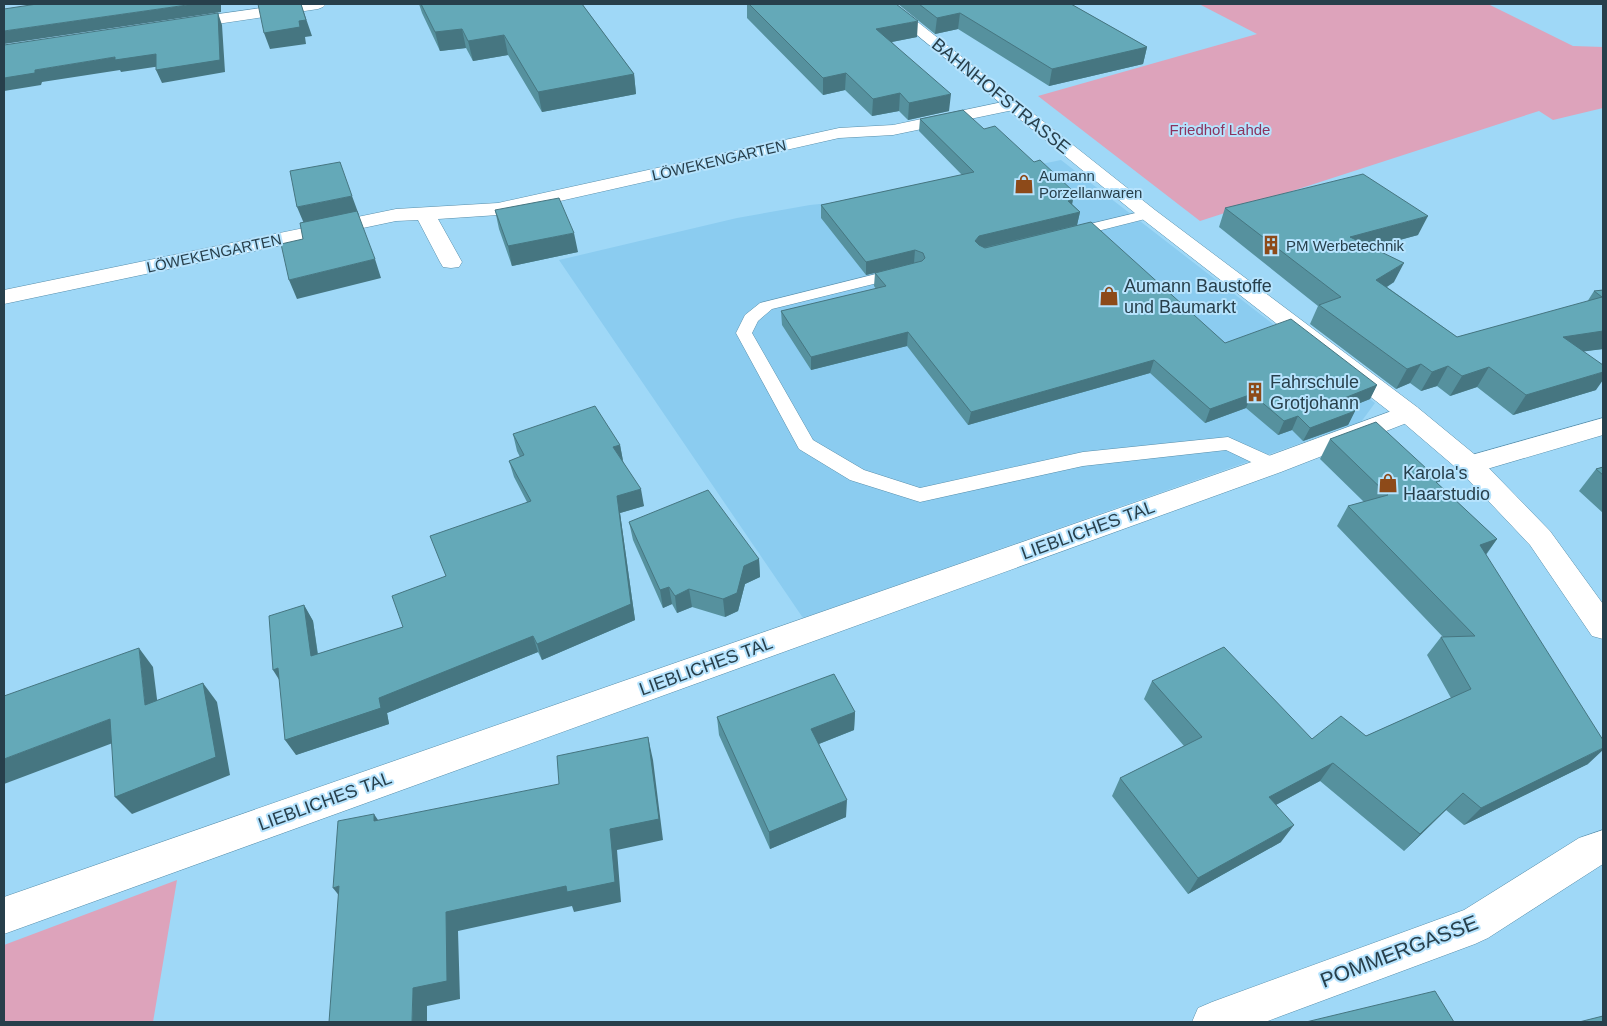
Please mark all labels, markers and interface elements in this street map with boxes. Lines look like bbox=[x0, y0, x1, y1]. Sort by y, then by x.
street label: BAHNHOFSTRASSE bbox=[928, 34, 1074, 158]
park label: Friedhof Lahde bbox=[1170, 121, 1270, 138]
street label: LÖWEKENGARTEN bbox=[650, 136, 788, 184]
place label: Aumann Porzellanwaren bbox=[1039, 167, 1142, 201]
shop icon: Aumann Porzellanwaren bbox=[1013, 173, 1035, 195]
street label: LÖWEKENGARTEN bbox=[145, 230, 283, 276]
building icon: PM Werbetechnik bbox=[1260, 234, 1282, 256]
place label: PM Werbetechnik bbox=[1286, 237, 1405, 254]
place label: Aumann Baustoffe und Baumarkt bbox=[1124, 276, 1272, 317]
shop icon: Aumann Baustoffe und Baumarkt bbox=[1098, 285, 1120, 307]
place label: Fahrschule Grotjohann bbox=[1270, 372, 1359, 413]
building icon: Fahrschule Grotjohann bbox=[1244, 381, 1266, 403]
place label: Karola's Haarstudio bbox=[1403, 463, 1490, 504]
shop icon: Karola's Haarstudio bbox=[1377, 472, 1399, 494]
street label: LIEBLICHES TAL bbox=[1019, 497, 1157, 563]
street label: LIEBLICHES TAL bbox=[637, 633, 775, 699]
street label: LIEBLICHES TAL bbox=[256, 768, 394, 834]
street label: POMMERGASSE bbox=[1317, 910, 1481, 992]

